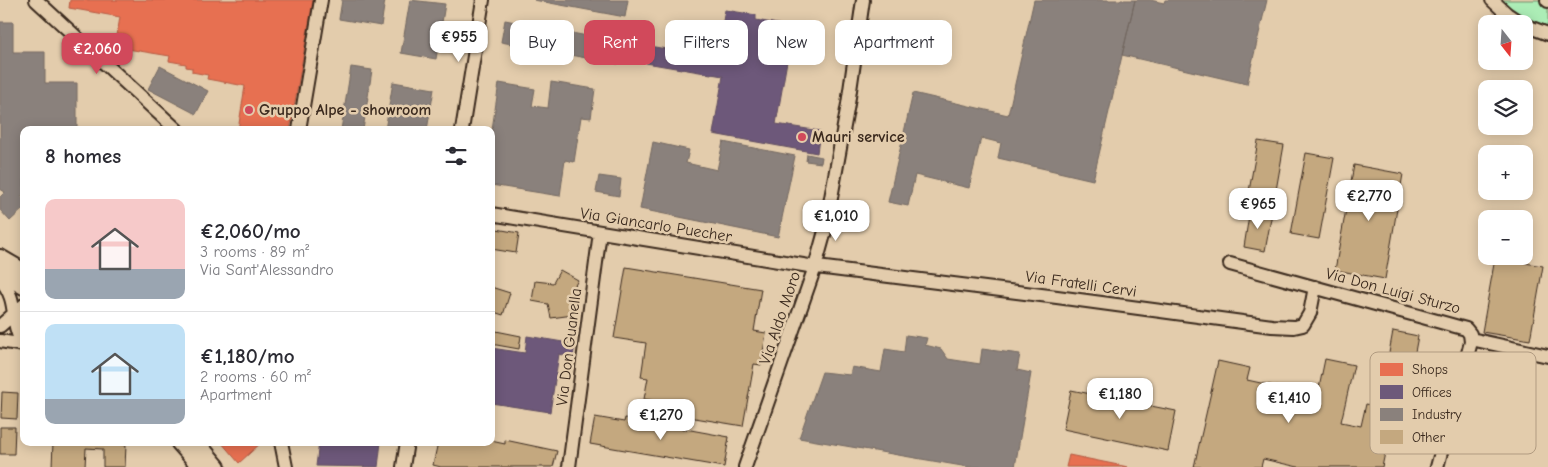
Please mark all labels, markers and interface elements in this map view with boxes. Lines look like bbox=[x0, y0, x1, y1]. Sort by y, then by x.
north arrow bbox=[1478, 15, 1532, 70]
map controls bbox=[1478, 15, 1533, 265]
pin: €955 bbox=[429, 20, 489, 63]
chip: Buy bbox=[510, 20, 574, 65]
chip: Rent bbox=[584, 20, 655, 65]
chip: Filters bbox=[665, 20, 748, 65]
chip: New bbox=[758, 20, 825, 65]
chip: Apartment bbox=[835, 20, 952, 65]
text: €955 bbox=[441, 28, 477, 46]
pin: €2,060 bbox=[56, 32, 138, 75]
text: €2,060 bbox=[73, 40, 121, 58]
button: layers bbox=[1478, 80, 1533, 135]
place label: Gruppo Alpe - showroom bbox=[259, 101, 431, 119]
marker: Gruppo Alpe - showroom bbox=[243, 104, 255, 116]
place label: Mauri service bbox=[812, 128, 905, 146]
marker: Mauri service bbox=[796, 131, 808, 143]
icon: filters bbox=[442, 142, 470, 170]
text: 8 homes bbox=[45, 144, 121, 168]
button: + bbox=[1478, 145, 1533, 200]
pin: €2,770 bbox=[1328, 180, 1410, 222]
text: €2,770 bbox=[1346, 187, 1392, 205]
pin: €965 bbox=[1228, 188, 1288, 230]
text: €965 bbox=[1240, 195, 1276, 213]
pin: €1,010 bbox=[795, 200, 877, 242]
street label: Via Giancarlo Puecher bbox=[579, 204, 734, 246]
text: €1,010 bbox=[814, 207, 858, 225]
button: − bbox=[1478, 210, 1533, 265]
icon: home bbox=[85, 219, 145, 279]
text: €2,060/mo bbox=[200, 219, 301, 243]
text: 3 rooms · 89 m² bbox=[200, 243, 309, 261]
text: Via Sant'Alessandro bbox=[200, 261, 334, 279]
street label: Via Don Luigi Sturzo bbox=[1324, 264, 1462, 318]
street label: Via Fratelli Cervi bbox=[1024, 267, 1138, 301]
street label: Via Aldo Moro bbox=[756, 269, 804, 367]
street label: Via Don Guanella bbox=[553, 287, 585, 407]
icon: home bbox=[85, 344, 145, 404]
text: €1,180/mo bbox=[200, 344, 295, 368]
legend bbox=[1370, 352, 1536, 454]
text: Shops bbox=[1412, 361, 1448, 378]
text: 2 rooms · 60 m² bbox=[200, 368, 311, 386]
pin: €1,180 bbox=[1079, 378, 1161, 420]
pin: €1,410 bbox=[1248, 382, 1330, 424]
text: Offices bbox=[1412, 384, 1452, 401]
text: €1,180 bbox=[1098, 385, 1142, 403]
text: Apartment bbox=[200, 386, 272, 404]
text: €1,410 bbox=[1267, 389, 1311, 407]
pin: €1,270 bbox=[620, 398, 702, 441]
text: €1,270 bbox=[639, 406, 683, 424]
text: Industry bbox=[1412, 406, 1462, 423]
text: Other bbox=[1412, 429, 1446, 446]

